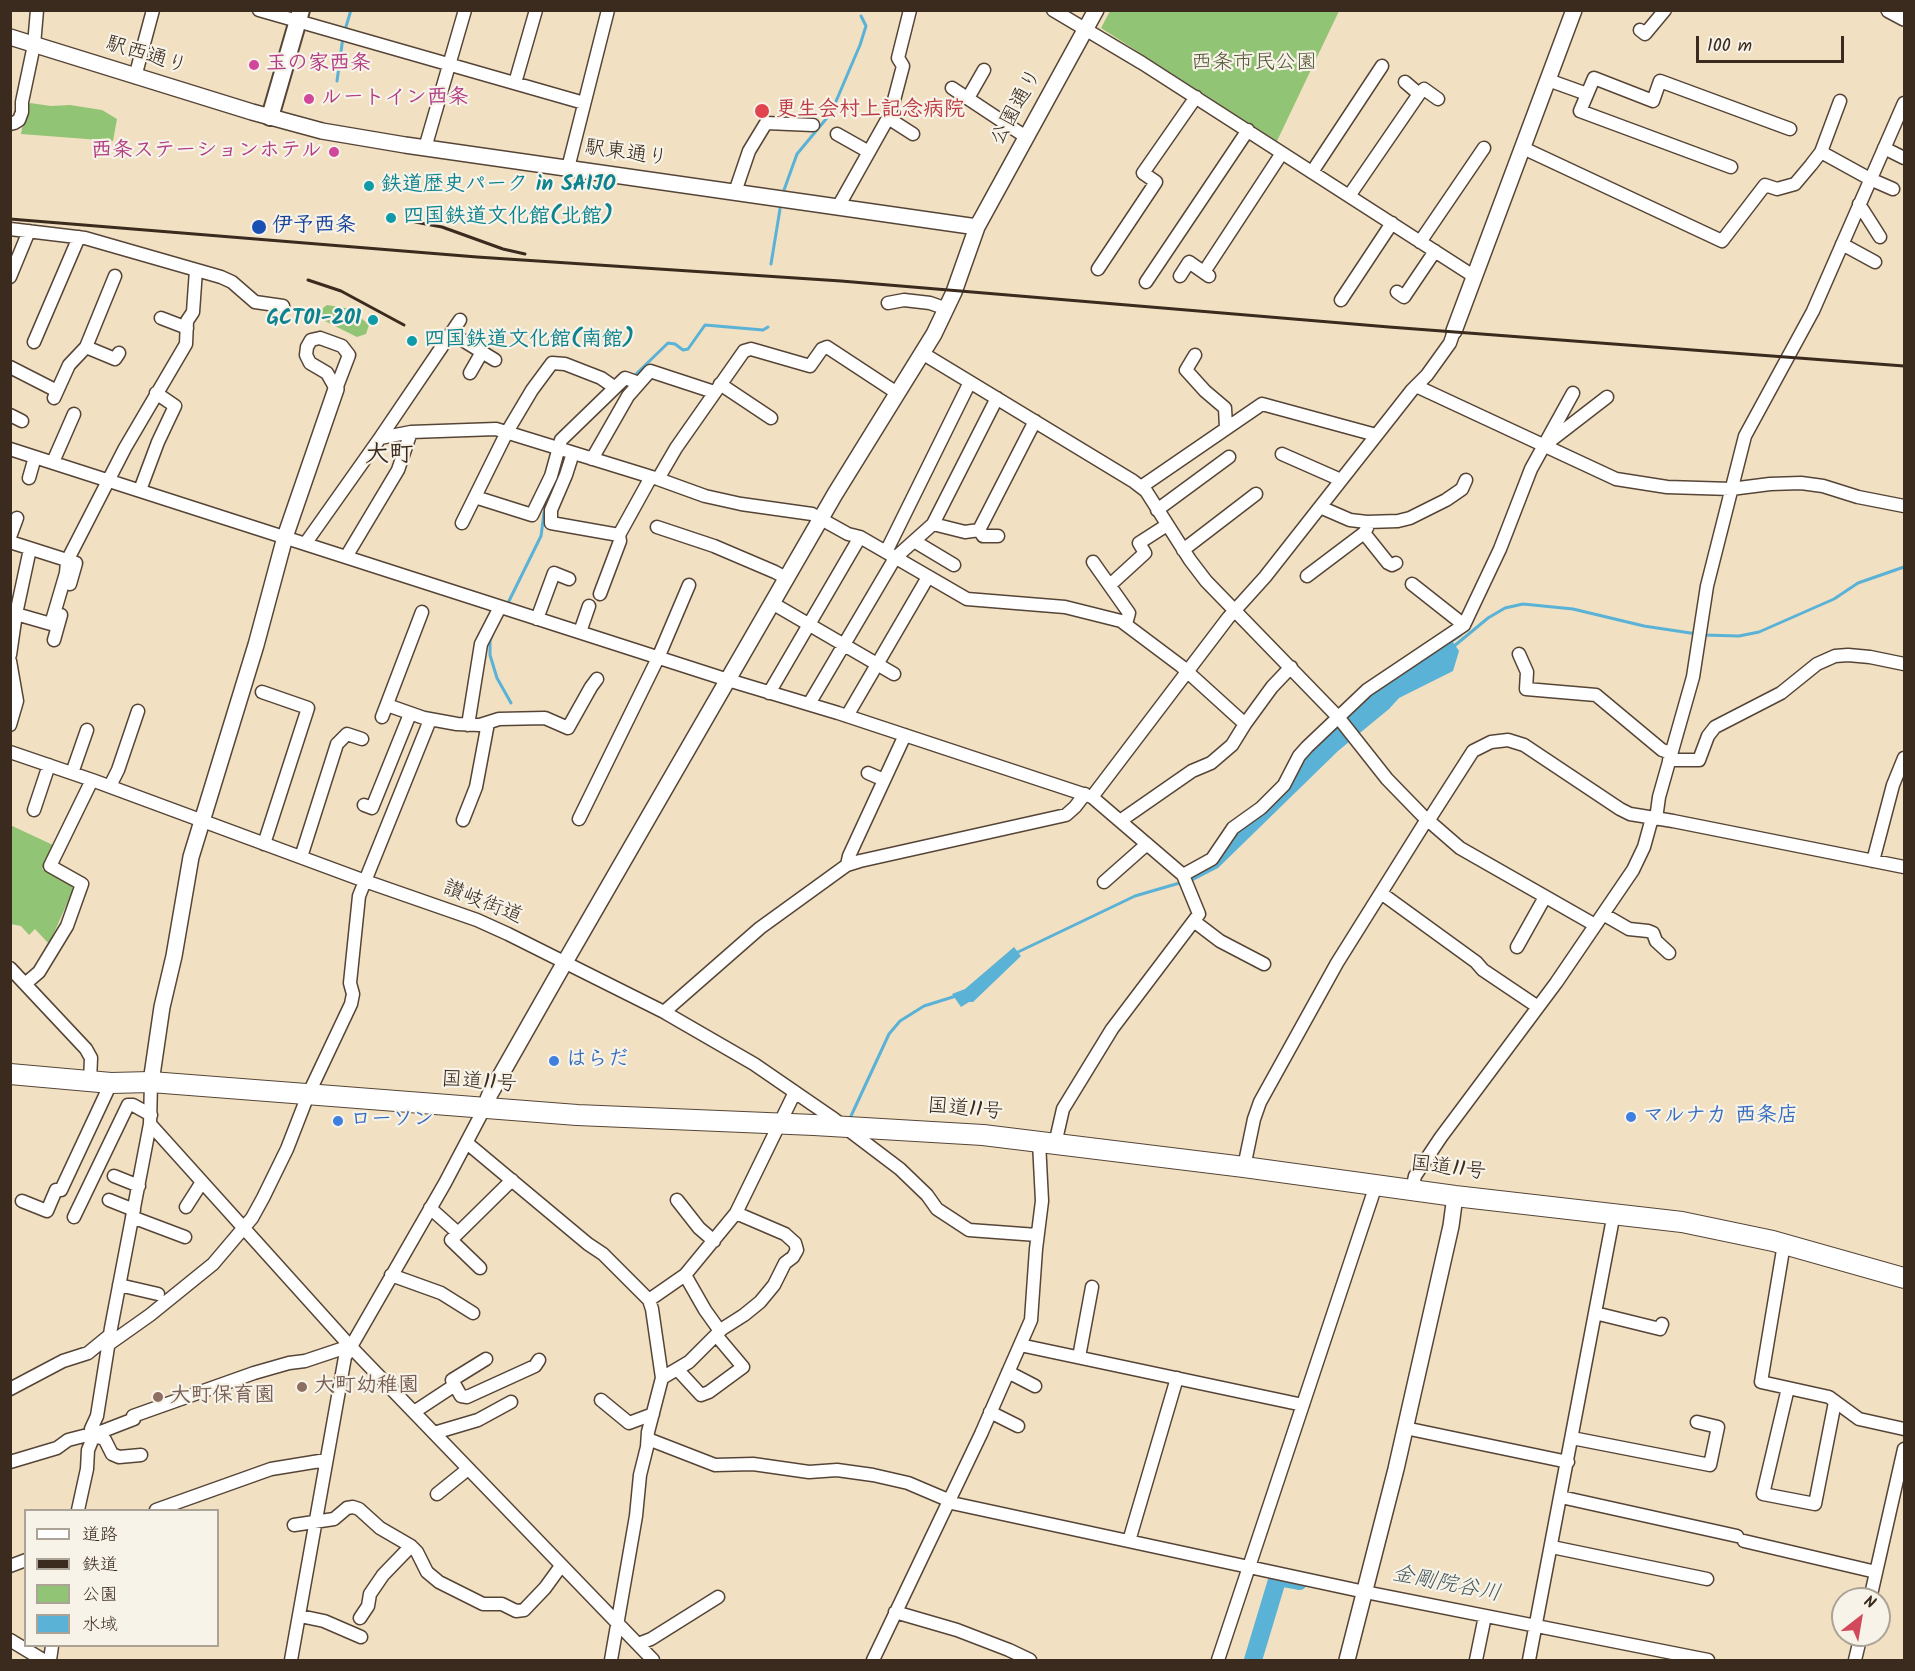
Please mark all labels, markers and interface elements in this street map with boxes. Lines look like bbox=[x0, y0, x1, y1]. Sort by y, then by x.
scale bar bbox=[1699, 24, 1848, 62]
text: 100 m bbox=[1707, 32, 1752, 61]
street label: 駅西通り bbox=[102, 33, 190, 81]
park label: 西条市民公園 bbox=[1191, 51, 1317, 77]
place label: 玉の家西条 bbox=[266, 52, 371, 78]
marker: 玉の家西条 bbox=[247, 58, 261, 72]
street label: 公園通り bbox=[987, 65, 1049, 151]
place label: ルートイン西条 bbox=[321, 86, 469, 112]
marker: ルートイン西条 bbox=[302, 92, 316, 106]
place label: 更生会村上記念病院 bbox=[776, 98, 965, 124]
marker: 更生会村上記念病院 bbox=[753, 102, 771, 120]
street label: 駅東通り bbox=[583, 137, 669, 173]
place label: 西条ステーションホテル bbox=[91, 139, 322, 165]
marker: 西条ステーションホテル bbox=[327, 145, 341, 159]
place label: 鉄道歴史パーク in SAIJO bbox=[381, 173, 616, 199]
marker: 鉄道歴史パーク in SAIJO bbox=[362, 179, 376, 193]
place label: 四国鉄道文化館(北館) bbox=[403, 205, 613, 231]
marker: 四国鉄道文化館(北館) bbox=[384, 211, 398, 225]
place label: 伊予西条 bbox=[272, 214, 356, 240]
marker: 伊予西条 bbox=[250, 218, 268, 236]
place label: GCT01-201 bbox=[266, 307, 361, 333]
marker: GCT01-201 bbox=[366, 313, 380, 327]
place label: 四国鉄道文化館(南館) bbox=[424, 328, 634, 354]
marker: 四国鉄道文化館(南館) bbox=[405, 334, 419, 348]
district label: 大町 bbox=[365, 443, 413, 471]
street label: 讃岐街道 bbox=[438, 877, 526, 931]
place label: はらだ bbox=[566, 1048, 629, 1074]
marker: はらだ bbox=[547, 1054, 561, 1068]
street label: 国道11号 bbox=[440, 1069, 518, 1099]
street label: 国道11号 bbox=[926, 1095, 1004, 1127]
place label: マルナカ 西条店 bbox=[1643, 1104, 1798, 1130]
place label: ローソン bbox=[350, 1108, 434, 1134]
marker: マルナカ 西条店 bbox=[1624, 1110, 1638, 1124]
marker: ローソン bbox=[331, 1114, 345, 1128]
street label: 国道11号 bbox=[1409, 1153, 1487, 1187]
place label: 大町幼稚園 bbox=[314, 1374, 419, 1400]
marker: 大町幼稚園 bbox=[295, 1380, 309, 1394]
place label: 大町保育園 bbox=[170, 1384, 275, 1410]
marker: 大町保育園 bbox=[151, 1390, 165, 1404]
legend bbox=[24, 1509, 219, 1647]
text: 道路 bbox=[82, 1521, 118, 1550]
text: 鉄道 bbox=[82, 1551, 118, 1580]
water label: 金剛院谷川 bbox=[1389, 1563, 1503, 1609]
text: 公園 bbox=[82, 1581, 118, 1610]
north arrow bbox=[1831, 1587, 1891, 1647]
text: N bbox=[1859, 1590, 1880, 1616]
text: 水域 bbox=[82, 1611, 118, 1640]

